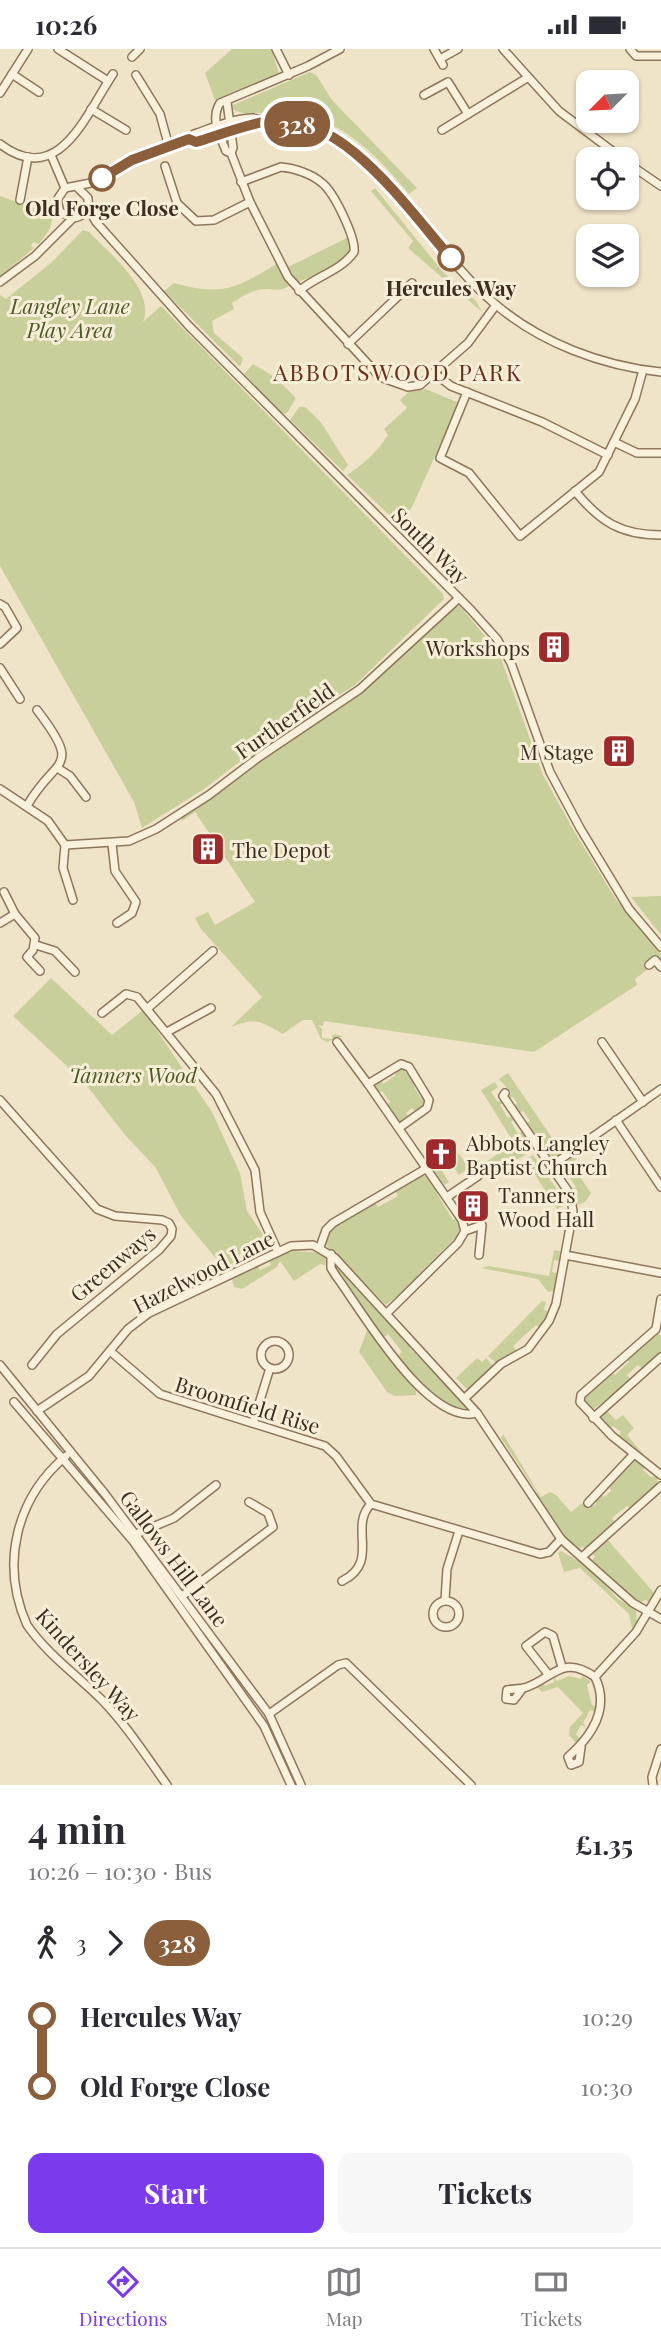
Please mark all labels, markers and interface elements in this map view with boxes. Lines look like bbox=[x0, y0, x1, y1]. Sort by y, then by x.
text: 10:26 bbox=[35, 7, 97, 42]
north arrow bbox=[576, 70, 639, 133]
map controls bbox=[576, 70, 639, 287]
line badge: 328 bbox=[257, 101, 337, 147]
text: 328 bbox=[278, 108, 316, 140]
button: locate bbox=[576, 147, 639, 210]
marker: Old Forge Close bbox=[89, 165, 115, 191]
place label: Old Forge Close bbox=[25, 193, 179, 221]
button: layers bbox=[576, 224, 639, 287]
marker: Hercules Way bbox=[438, 245, 464, 271]
place label: Hercules Way bbox=[386, 273, 516, 301]
park label: Langley Lane Play Area bbox=[9, 291, 130, 343]
district label: ABBOTSWOOD PARK bbox=[272, 356, 523, 387]
street label: South Way bbox=[386, 500, 476, 590]
building icon: Workshops bbox=[535, 628, 573, 666]
place label: Workshops bbox=[425, 633, 530, 661]
street label: Furtherfield bbox=[229, 676, 339, 764]
building icon: M Stage bbox=[600, 732, 638, 770]
place label: M Stage bbox=[520, 737, 594, 765]
building icon: The Depot bbox=[189, 830, 227, 868]
place label: The Depot bbox=[232, 835, 331, 863]
park label: Tanners Wood bbox=[69, 1060, 197, 1088]
place label: Abbots Langley Baptist Church bbox=[465, 1128, 610, 1180]
church icon: Abbots Langley Baptist Church bbox=[422, 1135, 460, 1173]
place label: Tanners Wood Hall bbox=[497, 1180, 594, 1232]
building icon: Tanners Wood Hall bbox=[454, 1187, 492, 1225]
street label: Greenways bbox=[63, 1219, 161, 1307]
street label: Hazelwood Lane bbox=[127, 1223, 279, 1319]
street label: Broomfield Rise bbox=[172, 1369, 324, 1439]
street label: Gallows Hill Lane bbox=[114, 1484, 236, 1632]
street label: Kindersley Way bbox=[31, 1601, 148, 1727]
text: 4 min bbox=[28, 1803, 126, 1854]
text: £1.35 bbox=[575, 1827, 633, 1862]
text: 10:26 – 10:30 · Bus bbox=[28, 1855, 212, 1886]
icon: walk bbox=[28, 1924, 66, 1962]
icon: forward bbox=[96, 1924, 134, 1962]
text: 3 bbox=[76, 1927, 86, 1958]
text: 328 bbox=[158, 1927, 196, 1959]
text: Hercules Way bbox=[80, 1999, 242, 2034]
text: 10:29 bbox=[582, 2001, 633, 2032]
text: Old Forge Close bbox=[80, 2069, 270, 2104]
text: 10:30 bbox=[580, 2071, 633, 2102]
button: Start bbox=[28, 2153, 324, 2233]
button: Tickets bbox=[338, 2153, 633, 2233]
tab: Directions bbox=[79, 2263, 168, 2331]
tab: Map bbox=[325, 2263, 363, 2331]
tab: Tickets bbox=[521, 2263, 582, 2331]

